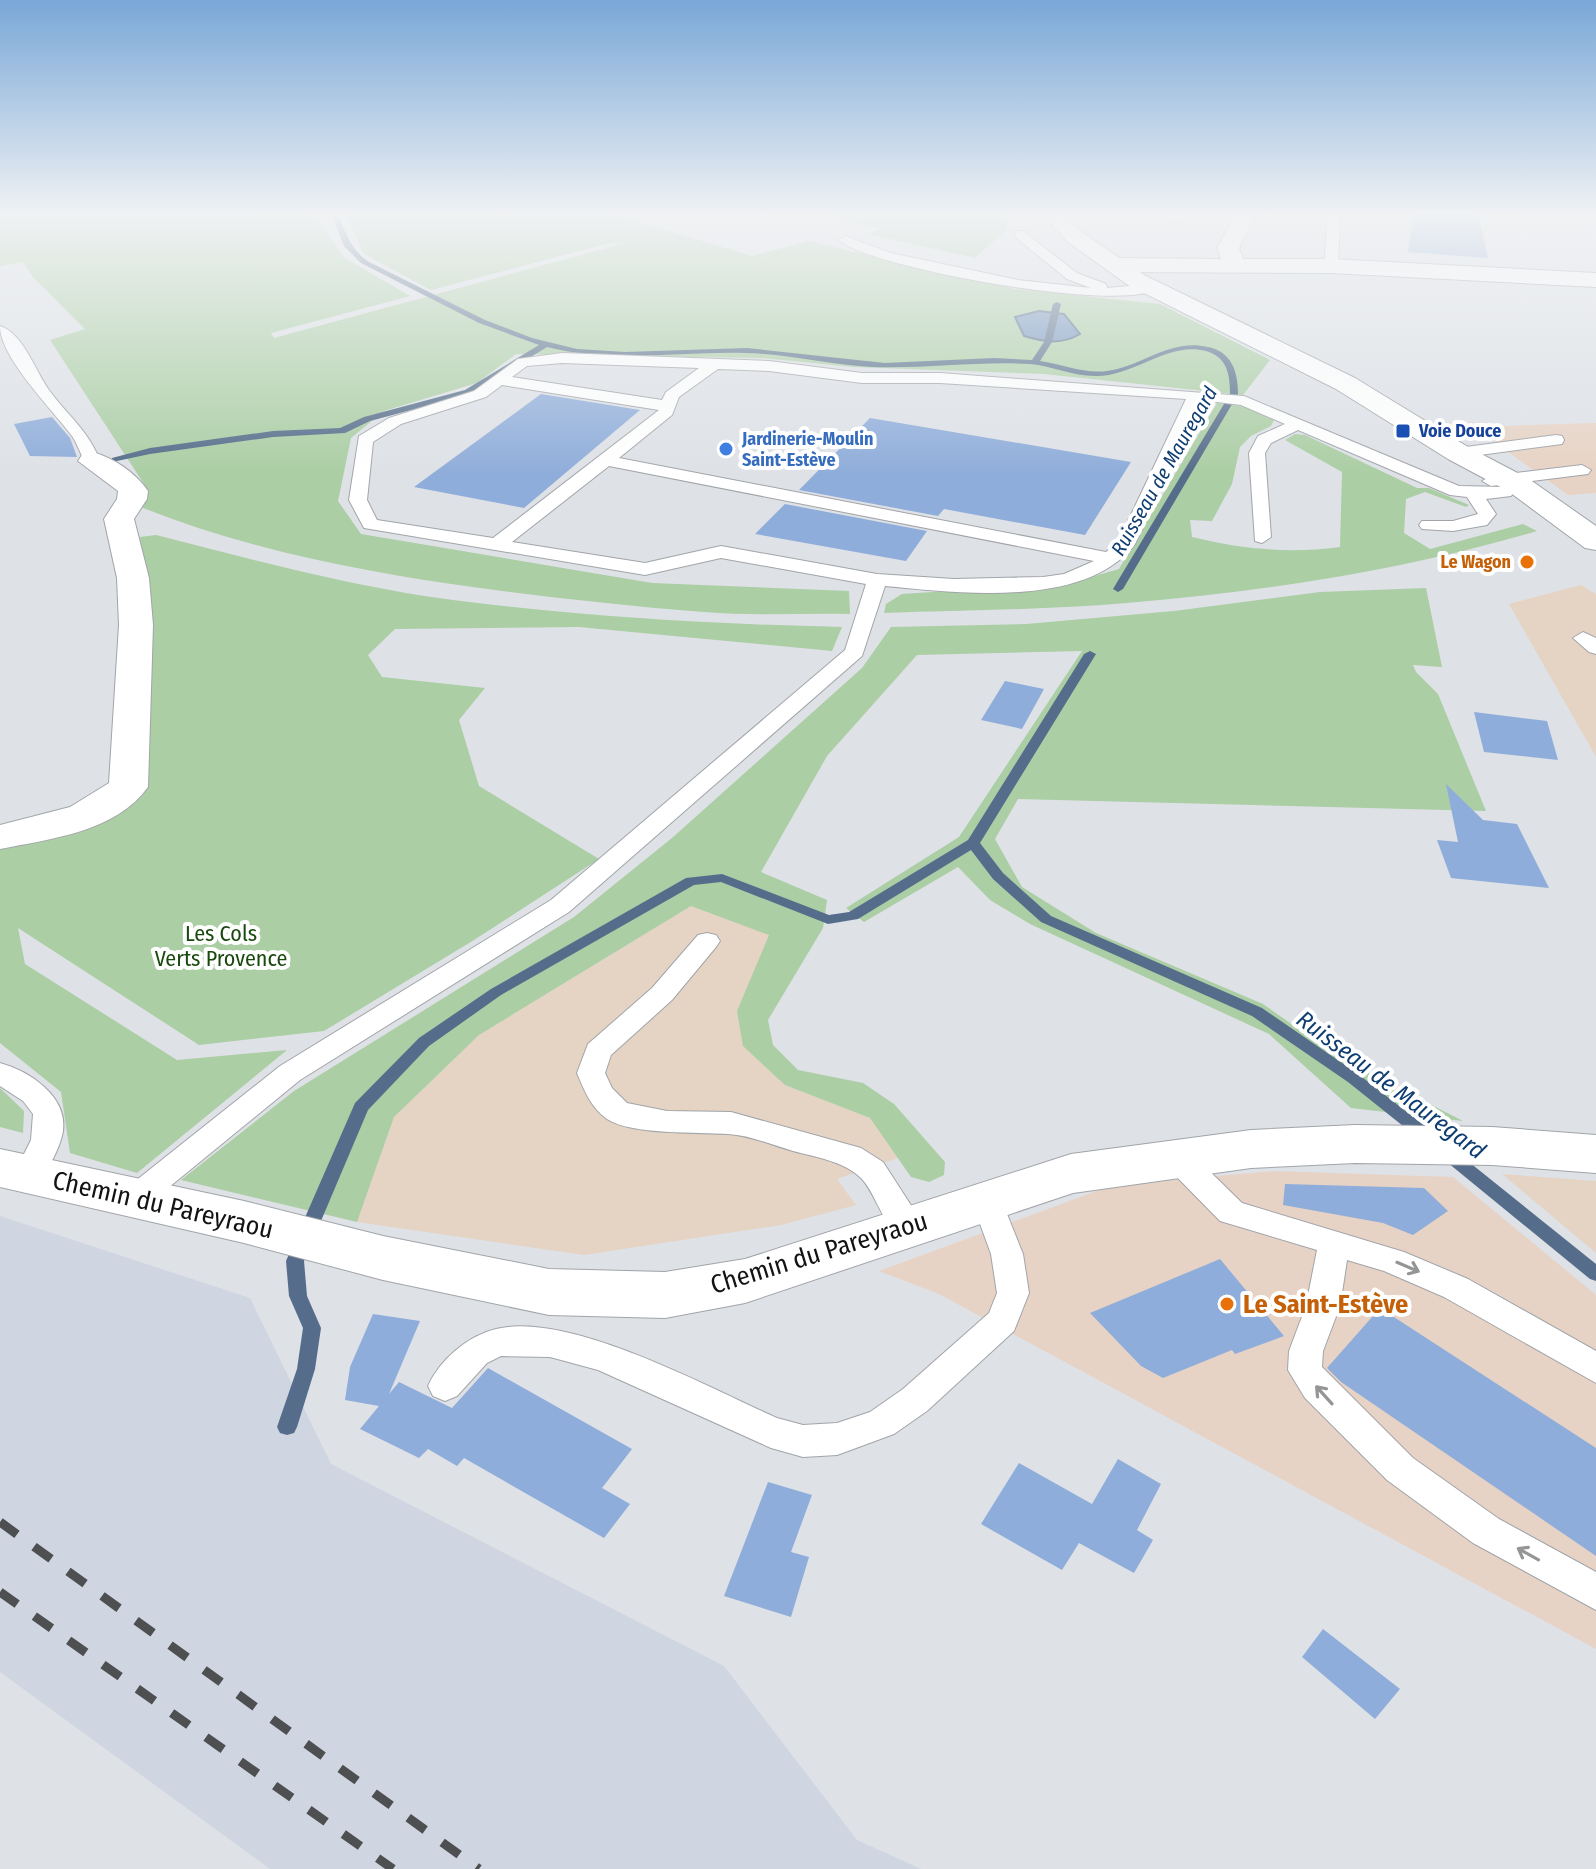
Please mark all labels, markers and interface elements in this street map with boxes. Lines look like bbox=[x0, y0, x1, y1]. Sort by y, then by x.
water label: Ruisseau de Mauregard bbox=[1106, 382, 1222, 560]
place label: Voie Douce bbox=[1418, 420, 1501, 442]
marker: Voie Douce bbox=[1394, 422, 1412, 440]
place label: Jardinerie-Moulin Saint-Estève bbox=[741, 428, 873, 471]
marker: Jardinerie-Moulin Saint-Estève bbox=[717, 440, 735, 458]
place label: Le Wagon bbox=[1440, 551, 1511, 573]
marker: Le Wagon bbox=[1518, 553, 1536, 571]
park label: Les Cols Verts Provence bbox=[155, 920, 287, 972]
water label: Ruisseau de Mauregard bbox=[1291, 1005, 1491, 1165]
street label: Chemin du Pareyraou bbox=[50, 1165, 276, 1245]
street label: Chemin du Pareyraou bbox=[707, 1205, 931, 1301]
one-way arrow bbox=[1395, 1261, 1420, 1276]
place label: Le Saint-Estève bbox=[1243, 1289, 1408, 1320]
marker: Le Saint-Estève bbox=[1218, 1295, 1236, 1313]
one-way arrow bbox=[1315, 1385, 1334, 1406]
one-way arrow bbox=[1517, 1546, 1540, 1562]

